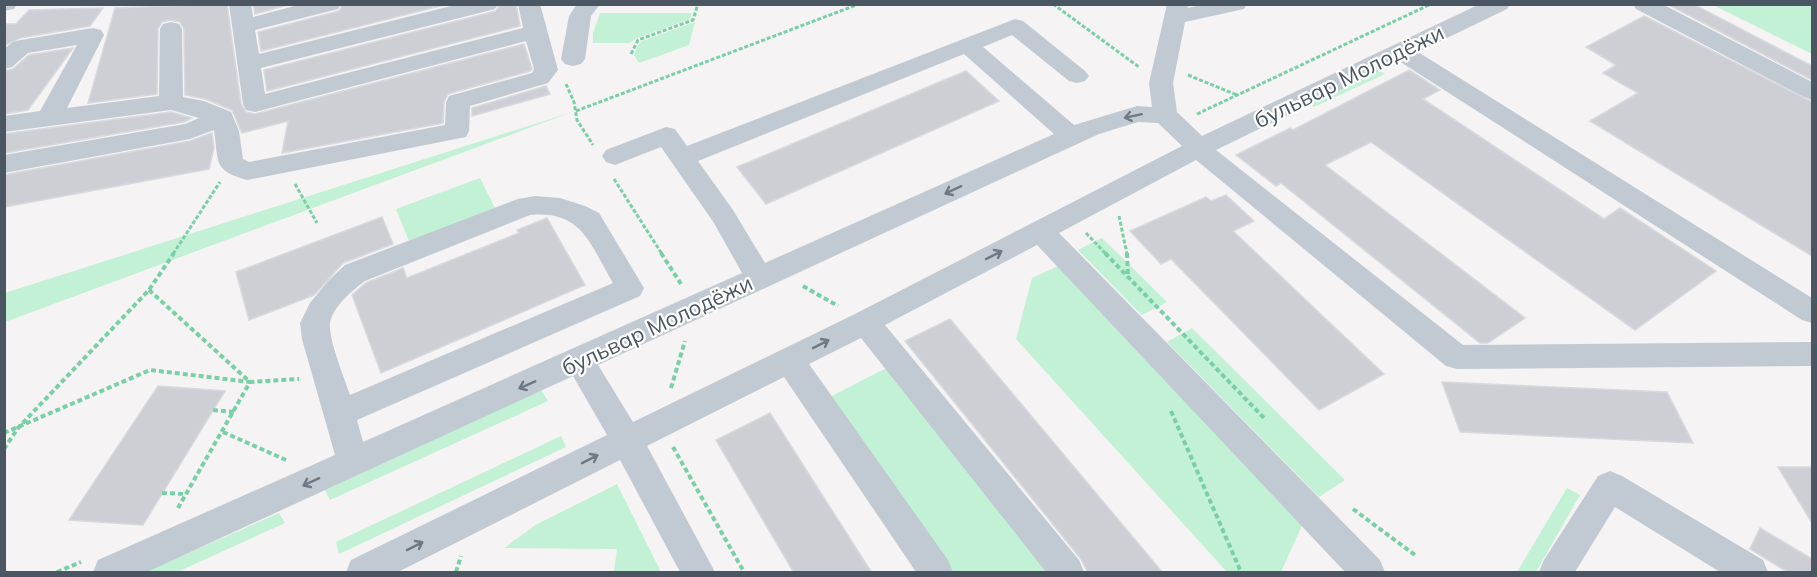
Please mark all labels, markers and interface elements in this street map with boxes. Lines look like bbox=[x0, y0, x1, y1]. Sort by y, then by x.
street label: бульвар Молодёжи bbox=[1250, 18, 1448, 134]
one-way arrow bbox=[1123, 111, 1143, 122]
one-way arrow bbox=[944, 185, 962, 197]
one-way arrow bbox=[985, 249, 1002, 261]
street label: бульвар Молодёжи bbox=[557, 269, 757, 381]
one-way arrow bbox=[811, 338, 829, 349]
one-way arrow bbox=[519, 379, 537, 391]
one-way arrow bbox=[580, 453, 598, 465]
one-way arrow bbox=[303, 477, 321, 489]
one-way arrow bbox=[406, 540, 424, 552]

